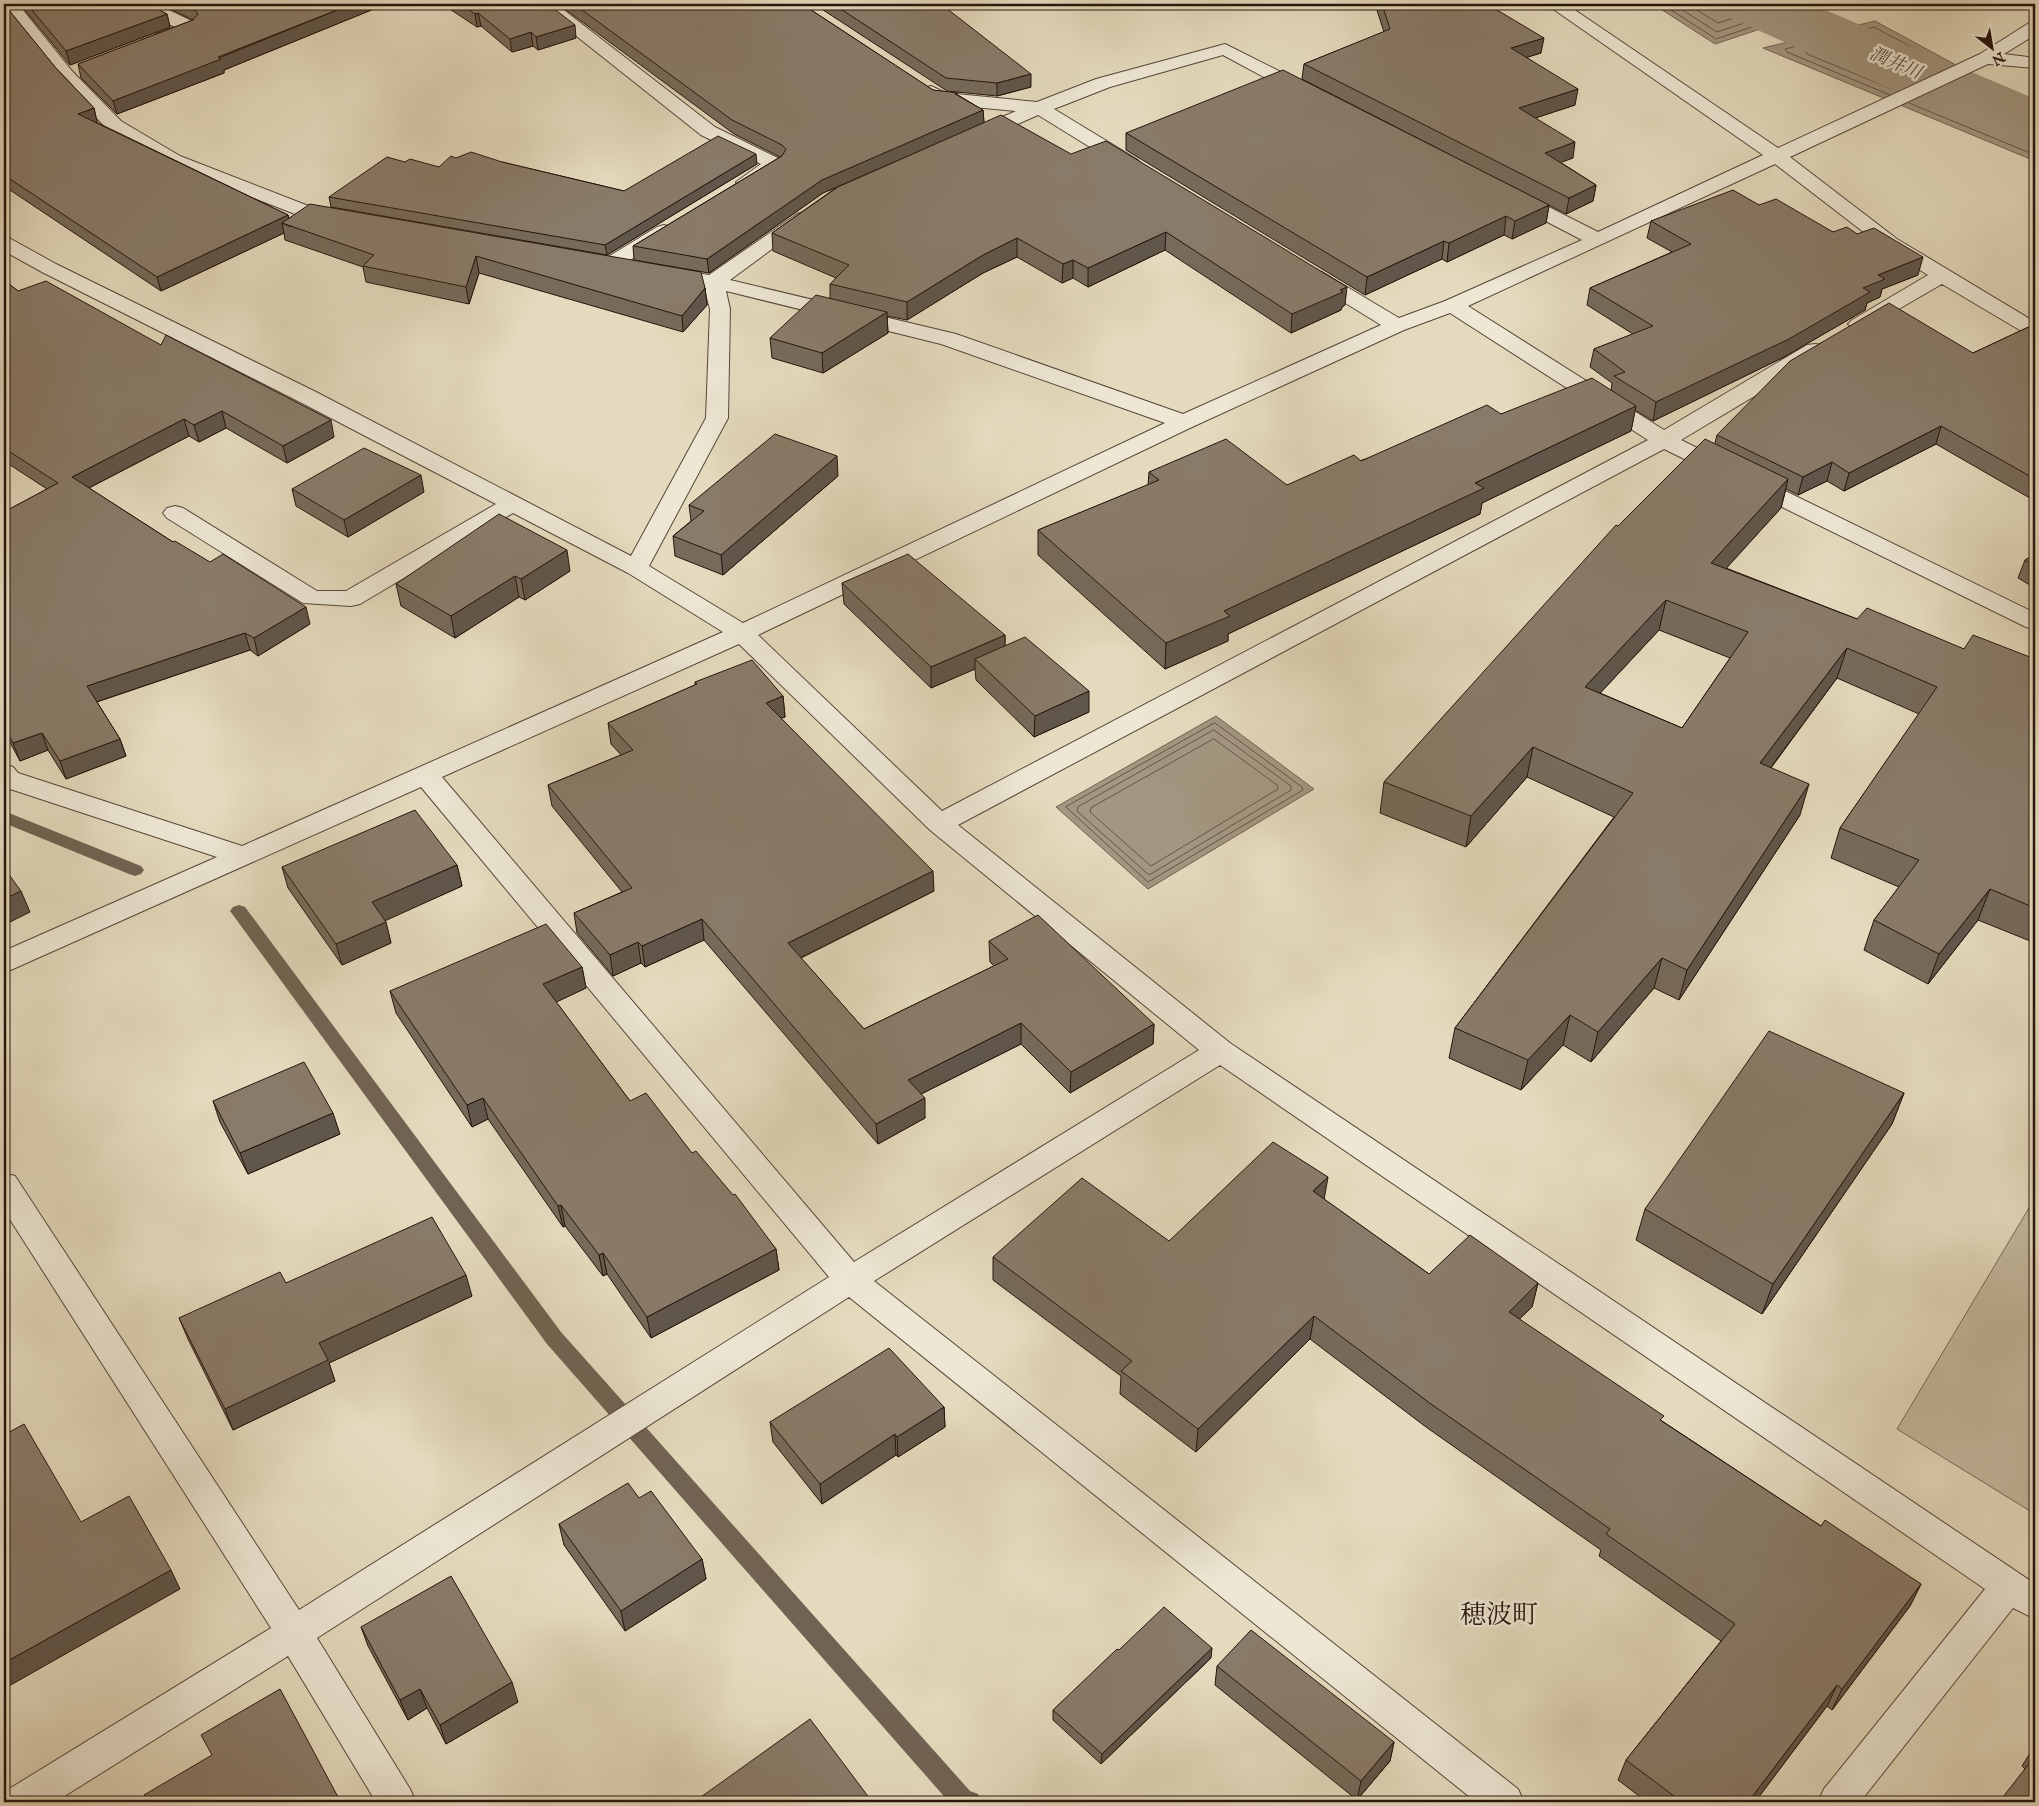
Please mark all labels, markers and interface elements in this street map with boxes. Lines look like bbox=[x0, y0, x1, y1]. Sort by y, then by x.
north arrow bbox=[1966, 22, 2016, 72]
water label: 潤井川 bbox=[1866, 43, 1926, 86]
text: N bbox=[1988, 47, 2009, 69]
district label: 穂波町 bbox=[1460, 1599, 1538, 1632]

